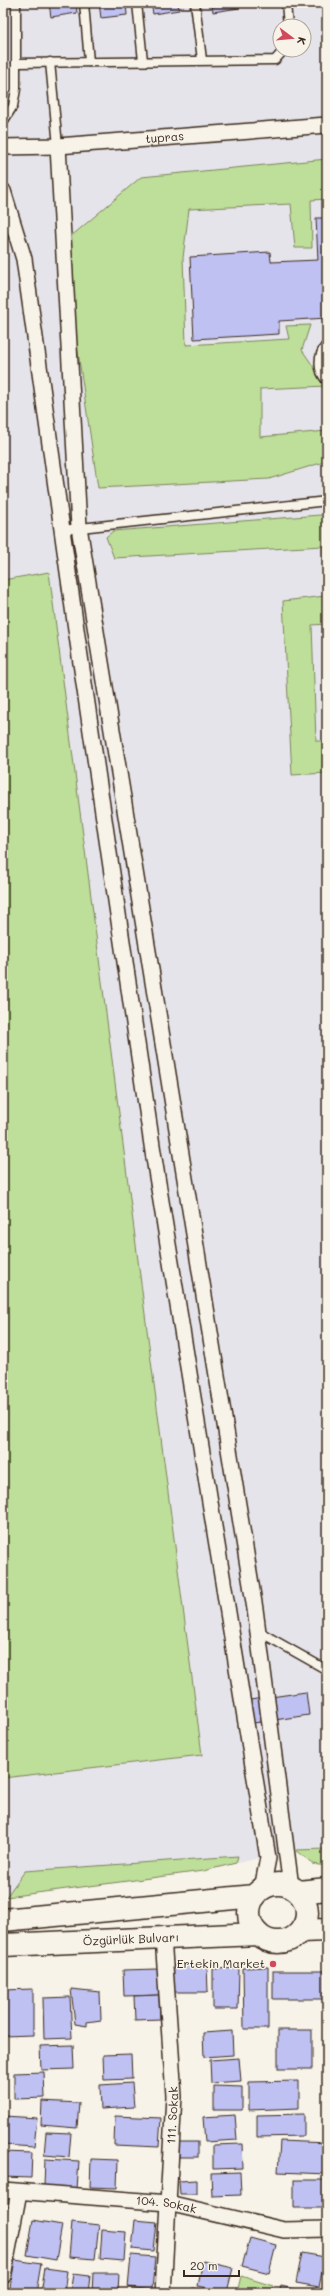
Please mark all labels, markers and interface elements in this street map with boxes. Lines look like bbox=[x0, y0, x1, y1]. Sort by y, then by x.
north arrow bbox=[272, 18, 312, 58]
text: K bbox=[294, 35, 310, 46]
street label: tupras bbox=[145, 127, 185, 146]
street label: Özgürlük Bulvarı bbox=[82, 1928, 179, 1949]
place label: Ertekin Market bbox=[177, 1955, 265, 1971]
marker: Ertekin Market bbox=[268, 1959, 278, 1969]
street label: 111. Sokak bbox=[162, 2086, 181, 2144]
street label: 104. Sokak bbox=[135, 2191, 198, 2216]
scale bar bbox=[184, 2252, 239, 2278]
text: 20 m bbox=[190, 2257, 218, 2273]

